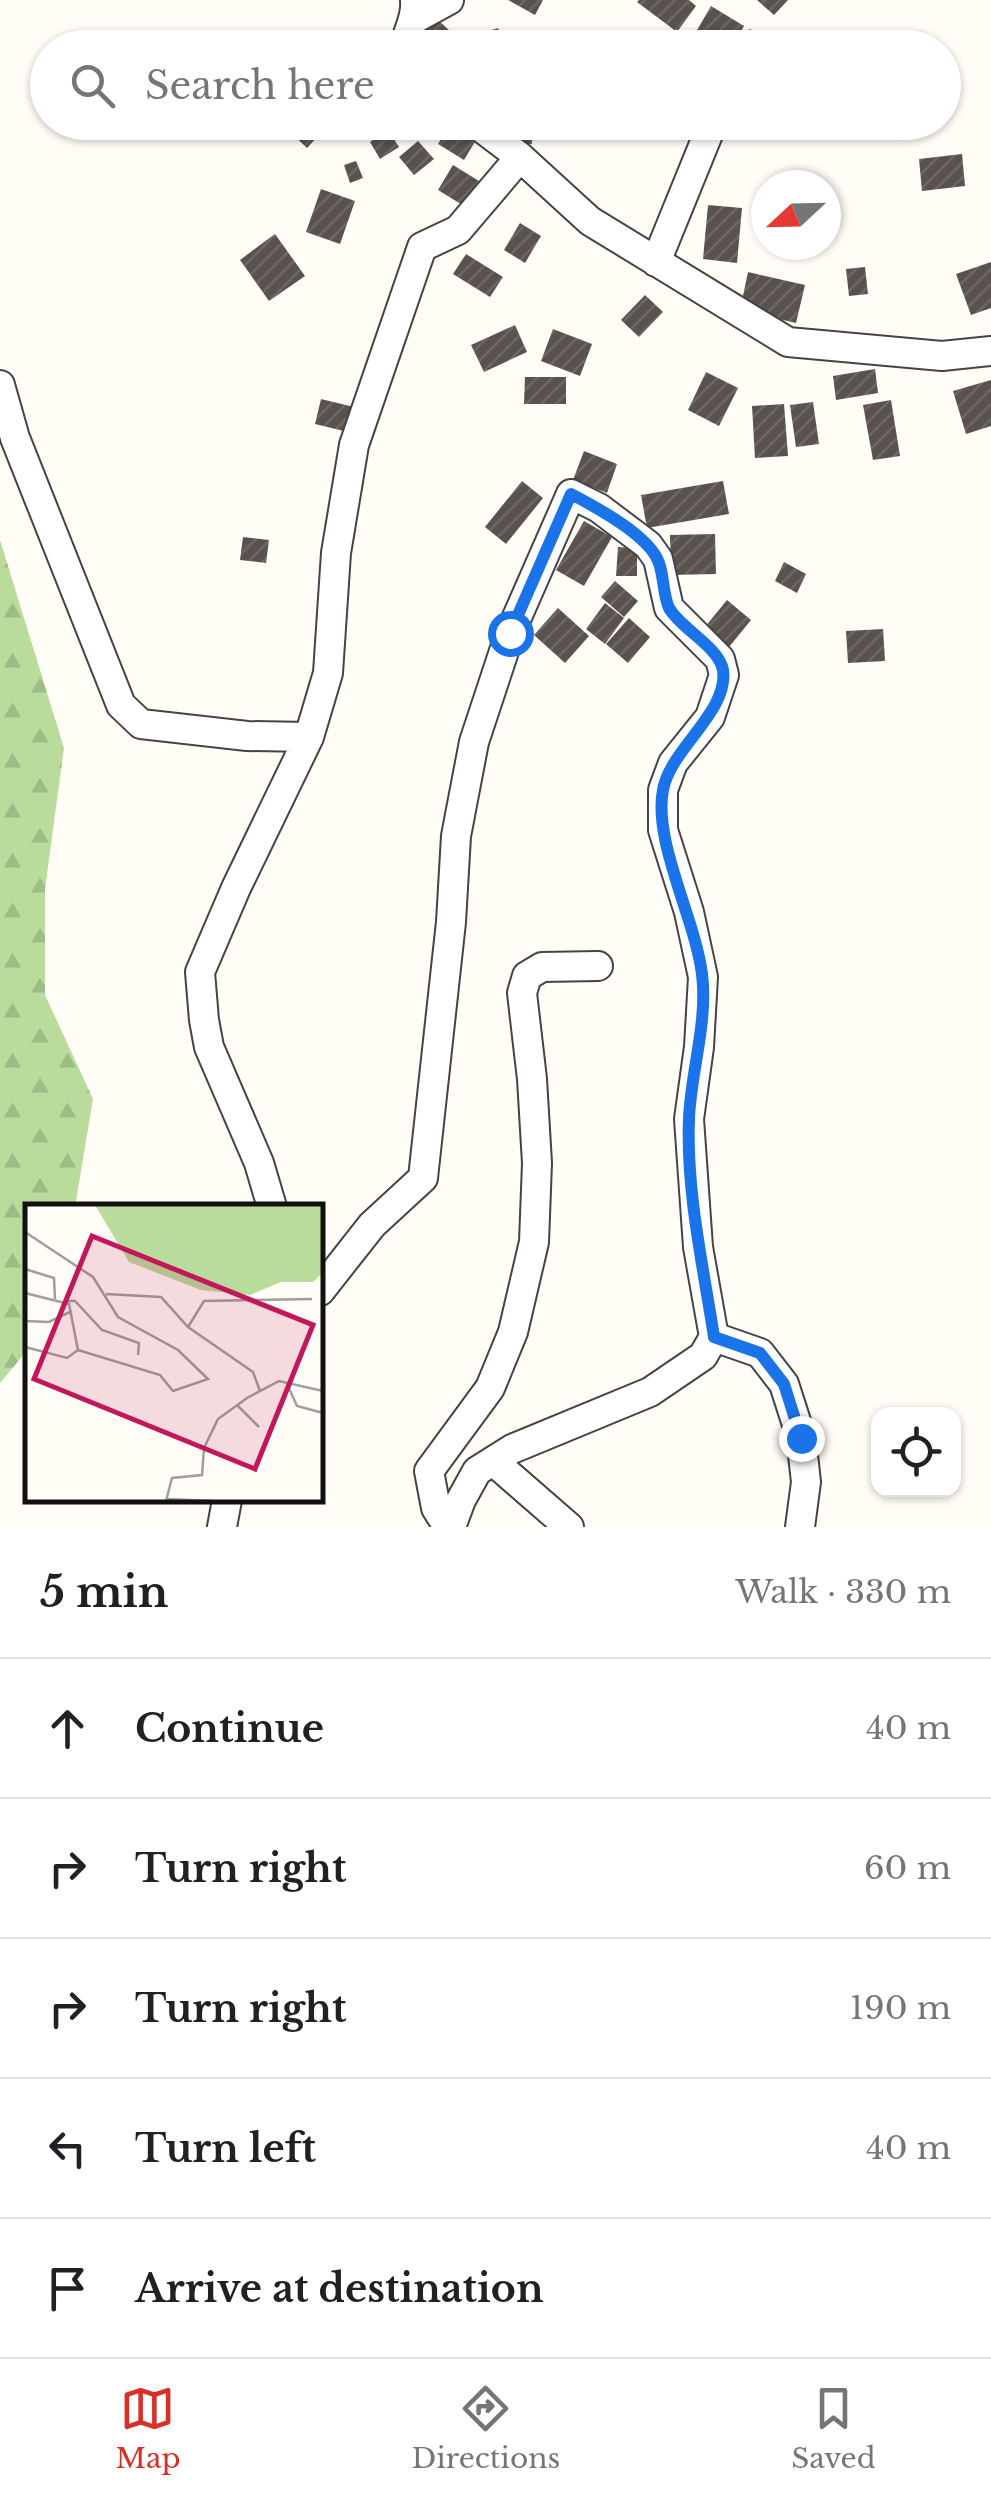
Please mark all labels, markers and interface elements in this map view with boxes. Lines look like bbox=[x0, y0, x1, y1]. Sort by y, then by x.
search box bbox=[30, 30, 961, 140]
icon: search bbox=[65, 58, 120, 113]
text: Search here bbox=[145, 62, 375, 109]
north arrow bbox=[751, 170, 841, 260]
route start bbox=[488, 611, 534, 657]
inset map bbox=[25, 1204, 322, 1502]
map controls bbox=[871, 1407, 961, 1497]
button: locate bbox=[871, 1407, 961, 1497]
route end bbox=[779, 1416, 825, 1462]
text: 5 min bbox=[40, 1566, 168, 1618]
text: Walk · 330 m bbox=[736, 1572, 951, 1612]
icon: ahead bbox=[40, 1701, 95, 1756]
text: Continue bbox=[135, 1705, 324, 1752]
text: 40 m bbox=[866, 1708, 951, 1748]
icon: right bbox=[40, 1841, 95, 1896]
text: Turn right bbox=[135, 1845, 346, 1892]
text: 60 m bbox=[864, 1848, 951, 1888]
icon: right bbox=[40, 1981, 95, 2036]
text: Turn right bbox=[135, 1985, 346, 2032]
text: 190 m bbox=[850, 1988, 951, 2028]
icon: left bbox=[40, 2121, 95, 2176]
text: Turn left bbox=[135, 2125, 316, 2172]
text: 40 m bbox=[866, 2128, 951, 2168]
icon: arrive bbox=[40, 2261, 95, 2316]
text: Arrive at destination bbox=[135, 2265, 544, 2312]
tab: Map bbox=[115, 2381, 180, 2476]
tab: Directions bbox=[411, 2381, 560, 2476]
tab: Saved bbox=[791, 2381, 876, 2476]

